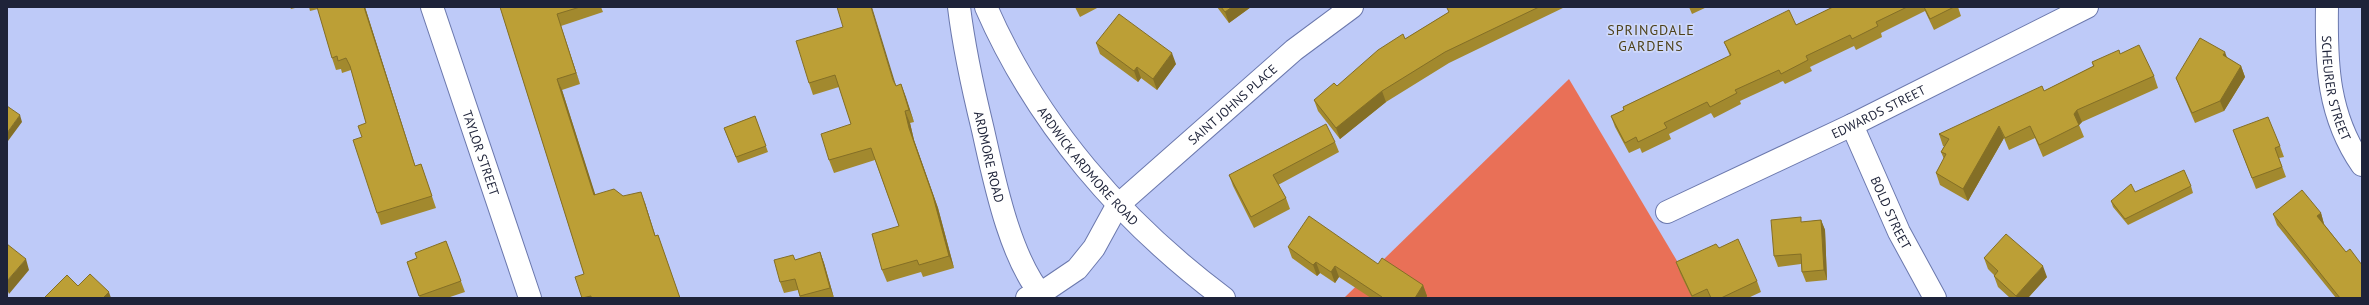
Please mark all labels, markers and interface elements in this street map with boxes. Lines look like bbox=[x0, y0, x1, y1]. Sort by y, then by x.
district label: SPRINGDALE GARDENS bbox=[1607, 21, 1695, 55]
street label: SCHEURER STREET bbox=[2318, 35, 2355, 144]
street label: SAINT JOHNS PLACE bbox=[1185, 61, 1281, 149]
street label: EDWARDS STREET bbox=[1829, 81, 1928, 142]
street label: ARDWICK ARDMORE ROAD bbox=[1034, 104, 1142, 229]
street label: TAYLOR STREET bbox=[458, 108, 503, 198]
street label: ARDMORE ROAD bbox=[970, 110, 1008, 204]
street label: BOLD STREET bbox=[1867, 174, 1915, 252]

